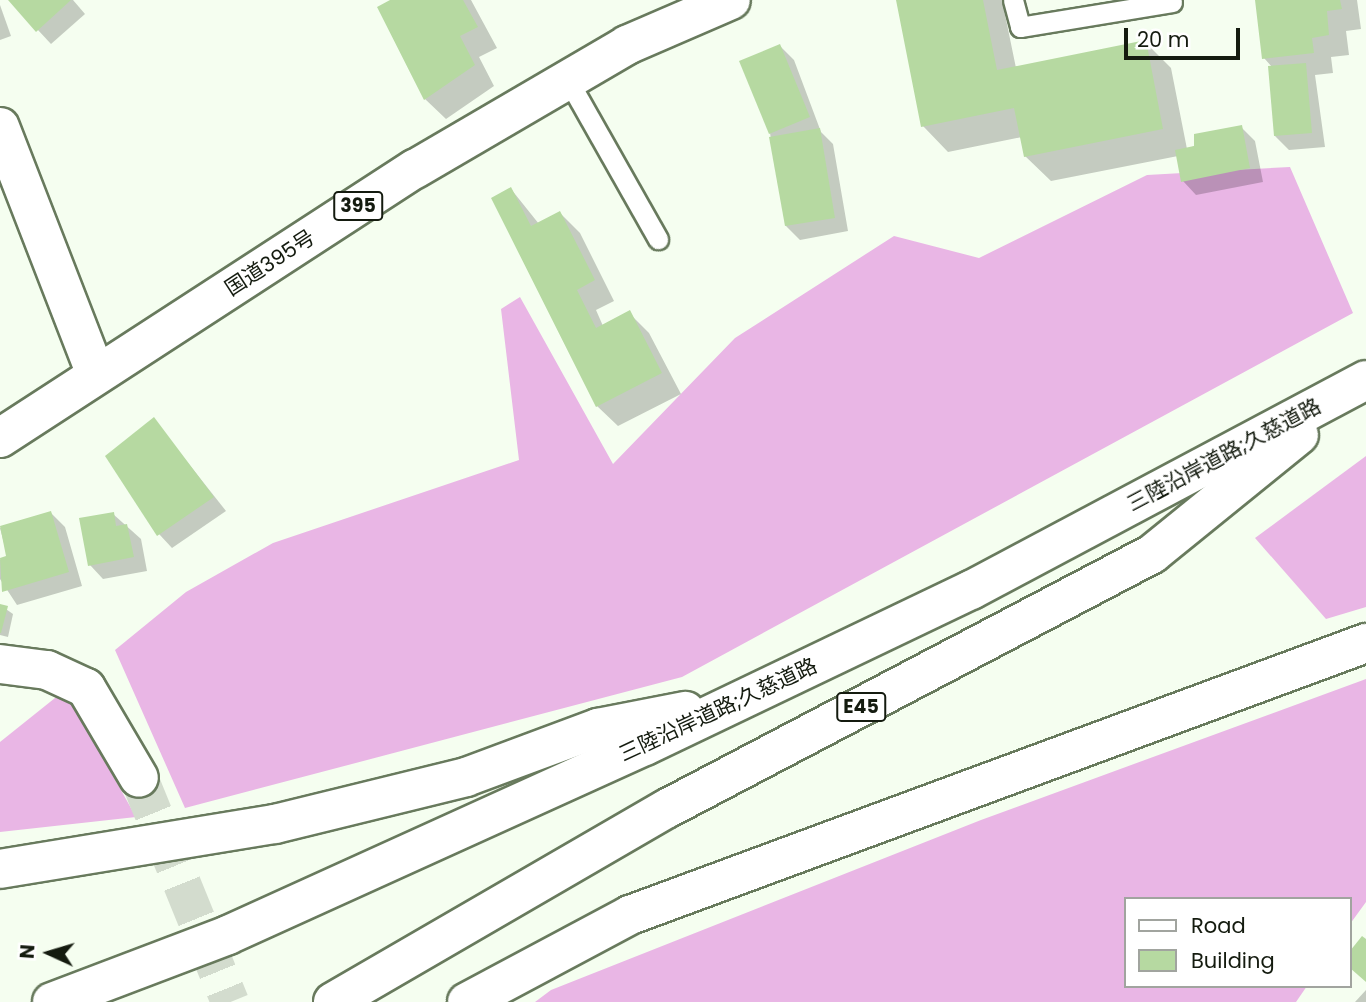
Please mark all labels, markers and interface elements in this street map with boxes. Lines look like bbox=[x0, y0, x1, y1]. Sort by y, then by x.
scale bar bbox=[1128, 14, 1244, 58]
text: 20 m bbox=[1137, 25, 1190, 54]
road number: 395 bbox=[332, 190, 384, 222]
street label: 国道395号 bbox=[220, 225, 320, 301]
street label: 三陸沿岸道路;久慈道路 bbox=[1123, 393, 1325, 517]
street label: 三陸沿岸道路;久慈道路 bbox=[615, 653, 821, 767]
road number: E45 bbox=[835, 692, 887, 722]
legend bbox=[1124, 897, 1352, 988]
text: Road bbox=[1191, 911, 1246, 940]
north arrow bbox=[14, 918, 84, 988]
text: N bbox=[14, 943, 42, 960]
text: Building bbox=[1191, 946, 1275, 975]

